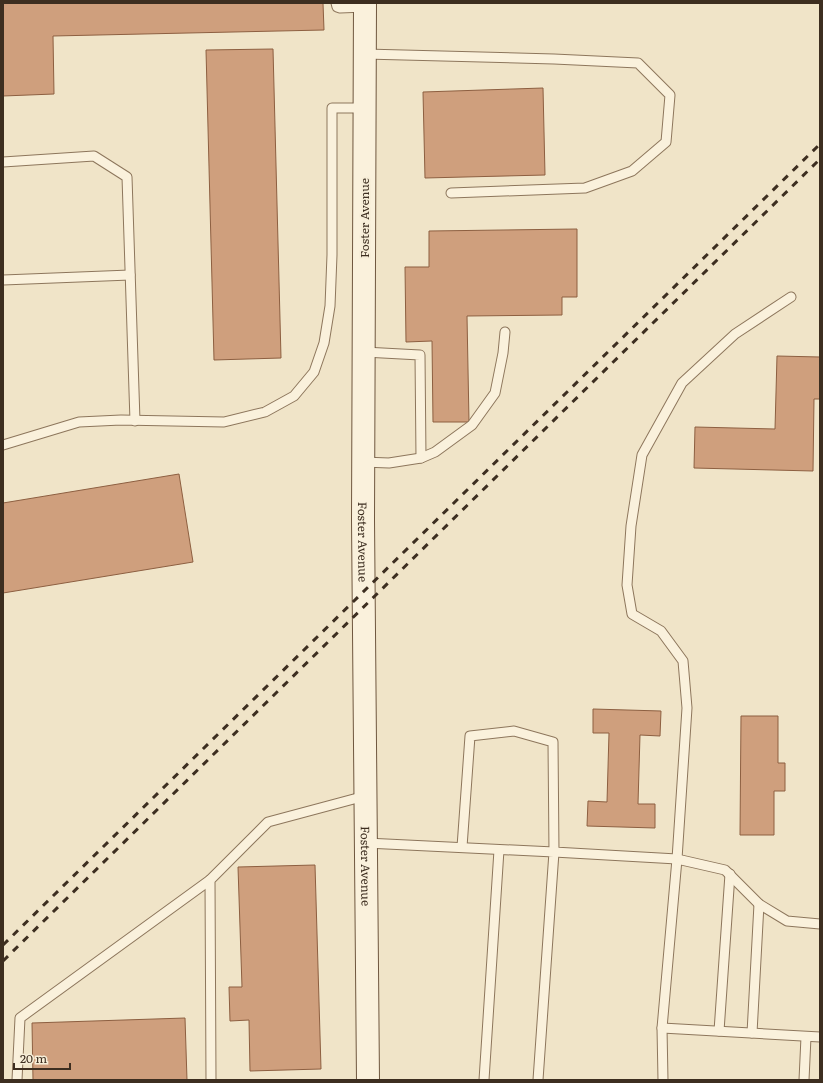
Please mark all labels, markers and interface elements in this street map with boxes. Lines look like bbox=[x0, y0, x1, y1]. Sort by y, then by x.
street label: Foster Avenue bbox=[355, 178, 373, 258]
street label: Foster Avenue bbox=[354, 502, 373, 582]
street label: Foster Avenue bbox=[357, 826, 375, 906]
scale bar bbox=[14, 1045, 70, 1071]
text: 20 m bbox=[20, 1049, 47, 1067]

